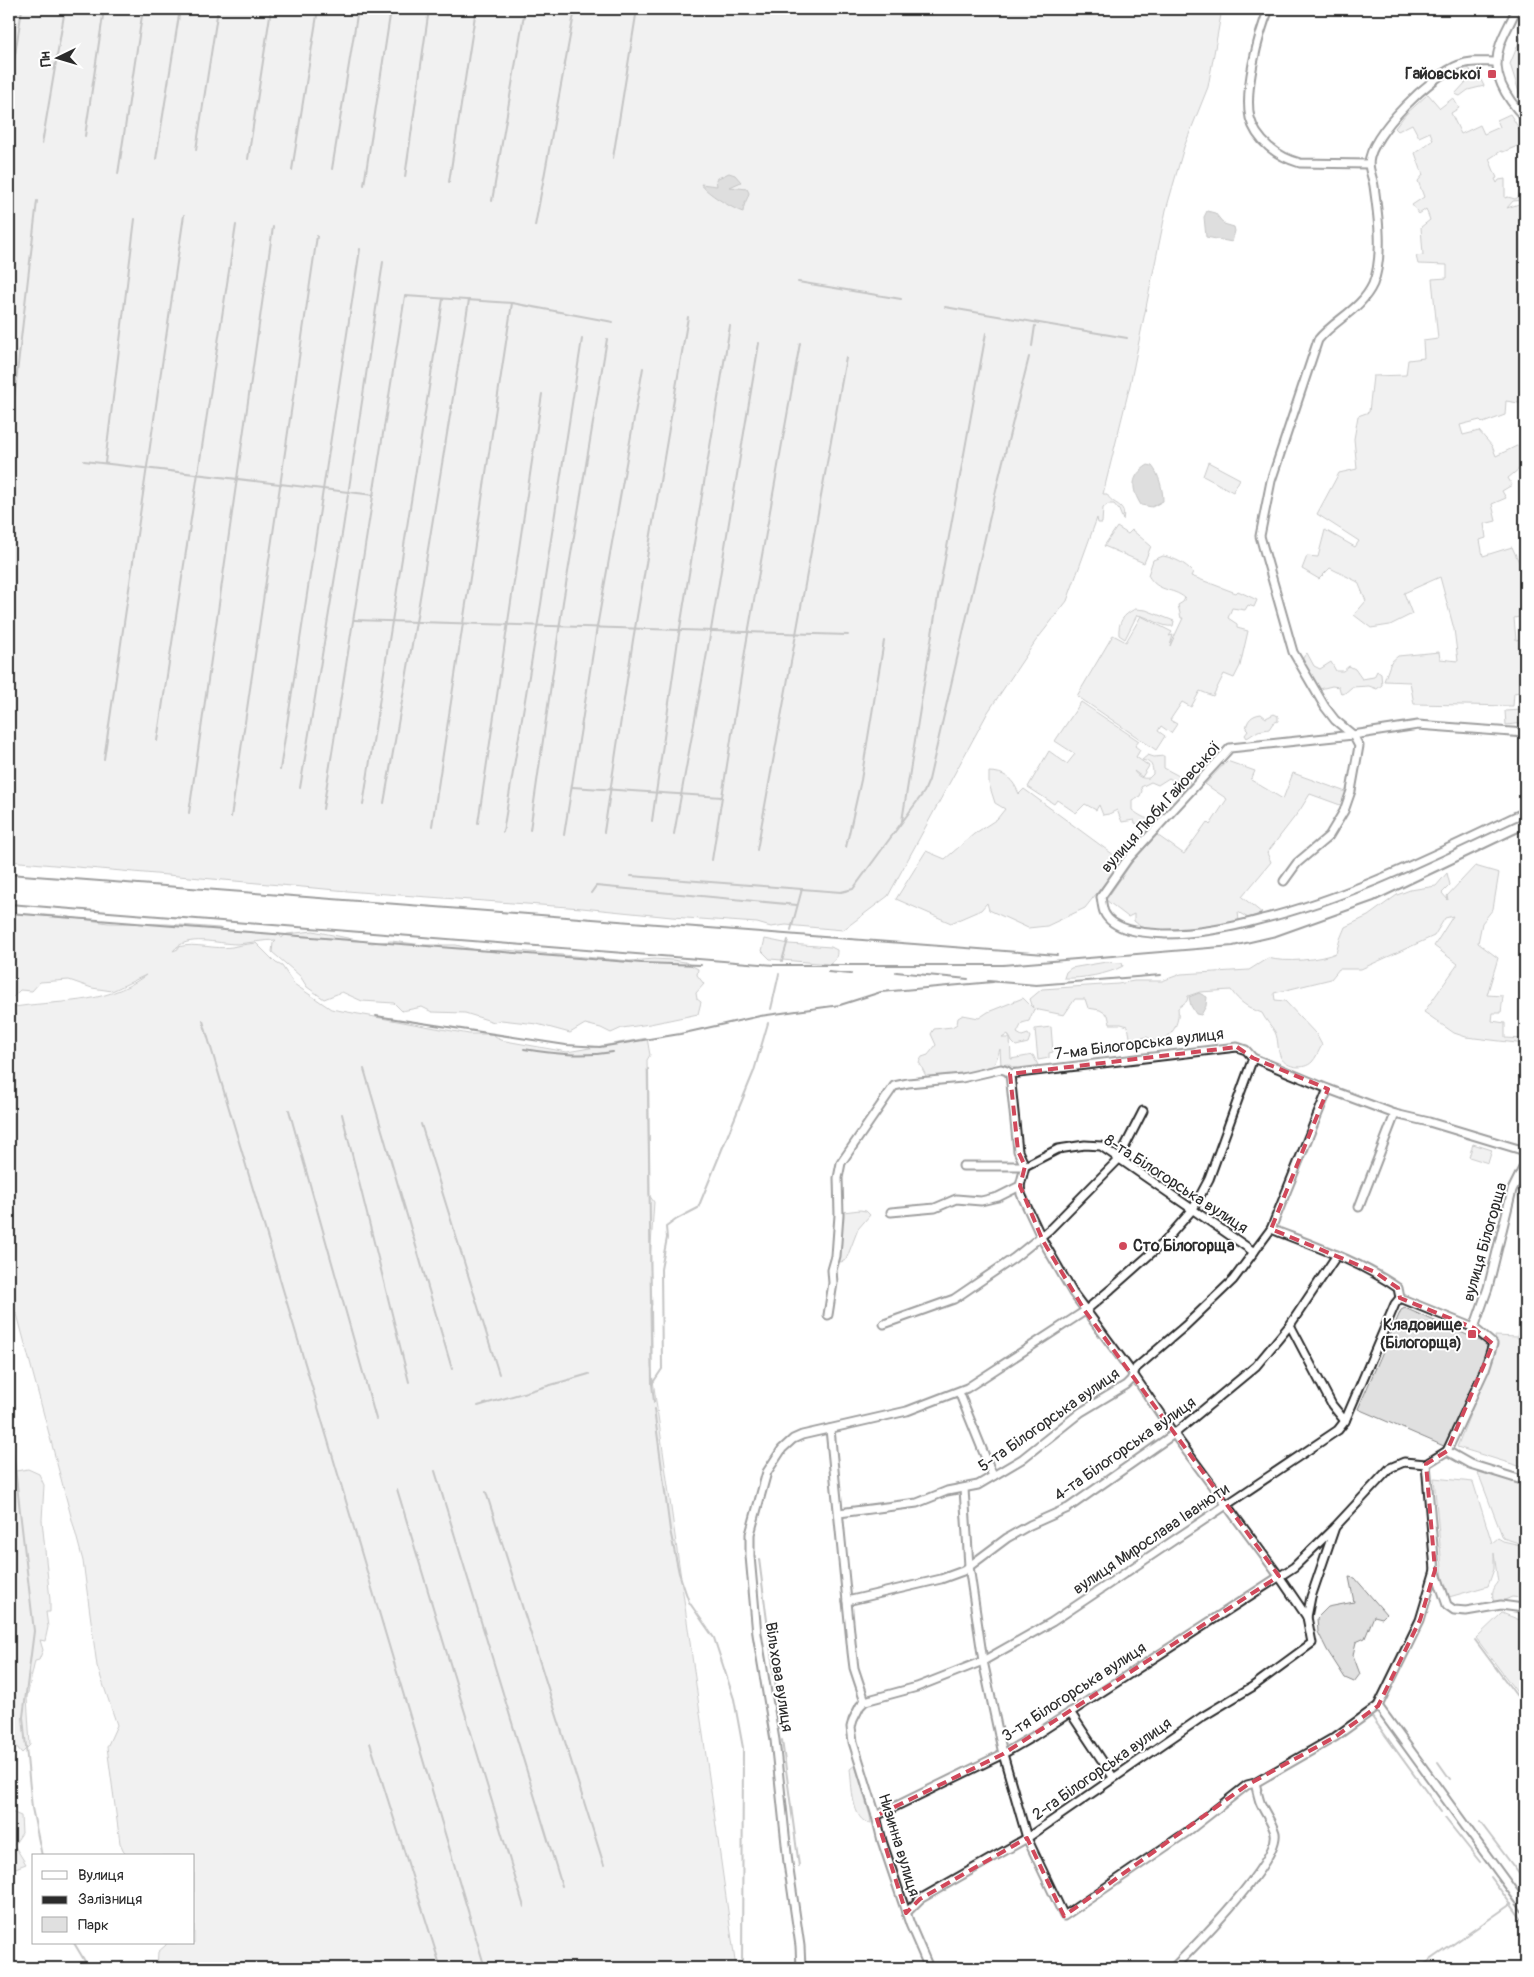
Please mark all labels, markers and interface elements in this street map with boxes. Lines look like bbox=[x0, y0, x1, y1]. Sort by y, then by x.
north arrow bbox=[32, 32, 82, 82]
text: Пн bbox=[36, 51, 55, 67]
place label: Гайовської bbox=[1405, 64, 1482, 84]
marker: Гайовської bbox=[1486, 68, 1498, 80]
street label: вулиця Люби Гайовської bbox=[1097, 737, 1225, 877]
street label: 7-ма Білогорська вулиця bbox=[1053, 1024, 1225, 1064]
street label: 8-та Білогорська вулиця bbox=[1100, 1130, 1252, 1238]
street label: вулиця Білогорща bbox=[1458, 1180, 1512, 1304]
place label: Сто Білогорща bbox=[1133, 1236, 1235, 1256]
marker: Сто Білогорща bbox=[1117, 1240, 1129, 1252]
place label: Кладовище (Білогорща) bbox=[1380, 1315, 1463, 1353]
marker: Кладовище (Білогорща) bbox=[1466, 1328, 1478, 1340]
street label: 5-та Білогорська вулиця bbox=[974, 1364, 1124, 1476]
street label: 4-та Білогорська вулиця bbox=[1050, 1392, 1200, 1506]
street label: вулиця Мирослава Іванюти bbox=[1069, 1479, 1233, 1599]
street label: Вільхова вулиця bbox=[760, 1621, 798, 1733]
street label: 3-тя Білогорська вулиця bbox=[998, 1638, 1150, 1746]
street label: 2-га Білогорська вулиця bbox=[1028, 1713, 1176, 1825]
street label: Низинна вулиця bbox=[874, 1791, 924, 1899]
legend bbox=[32, 1854, 195, 1944]
text: Вулиця bbox=[78, 1866, 124, 1885]
text: Залізниця bbox=[78, 1890, 142, 1909]
text: Парк bbox=[78, 1916, 109, 1935]

